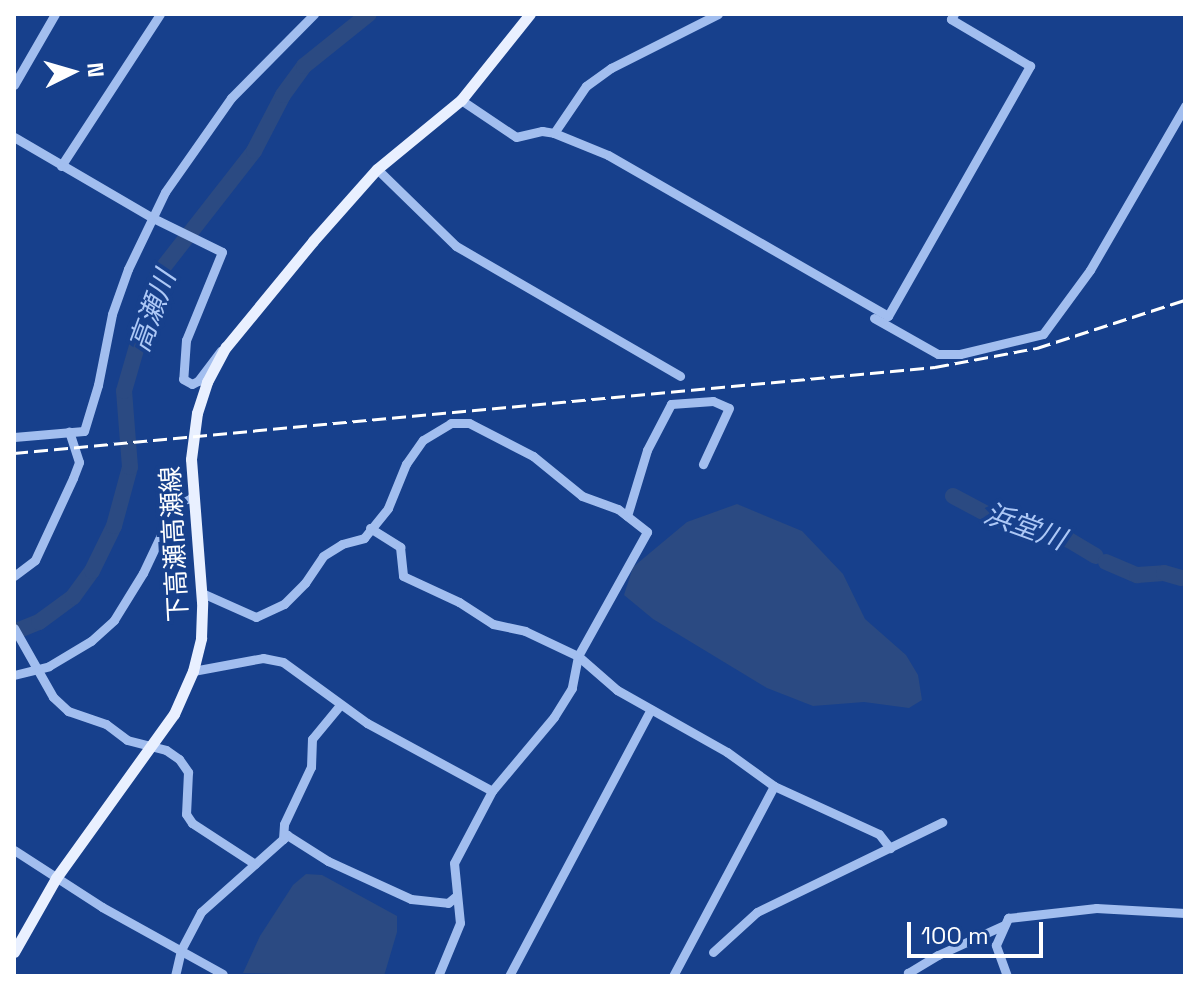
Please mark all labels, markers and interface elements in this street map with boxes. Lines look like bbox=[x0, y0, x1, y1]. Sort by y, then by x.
north arrow bbox=[32, 32, 112, 112]
text: N bbox=[81, 61, 110, 78]
water label: 高瀬川 bbox=[122, 266, 182, 356]
street label: 下高瀬高瀬線 bbox=[155, 465, 195, 623]
water label: 浜堂川 bbox=[980, 496, 1070, 556]
scale bar bbox=[911, 906, 1047, 956]
text: 100 m bbox=[921, 920, 989, 951]

